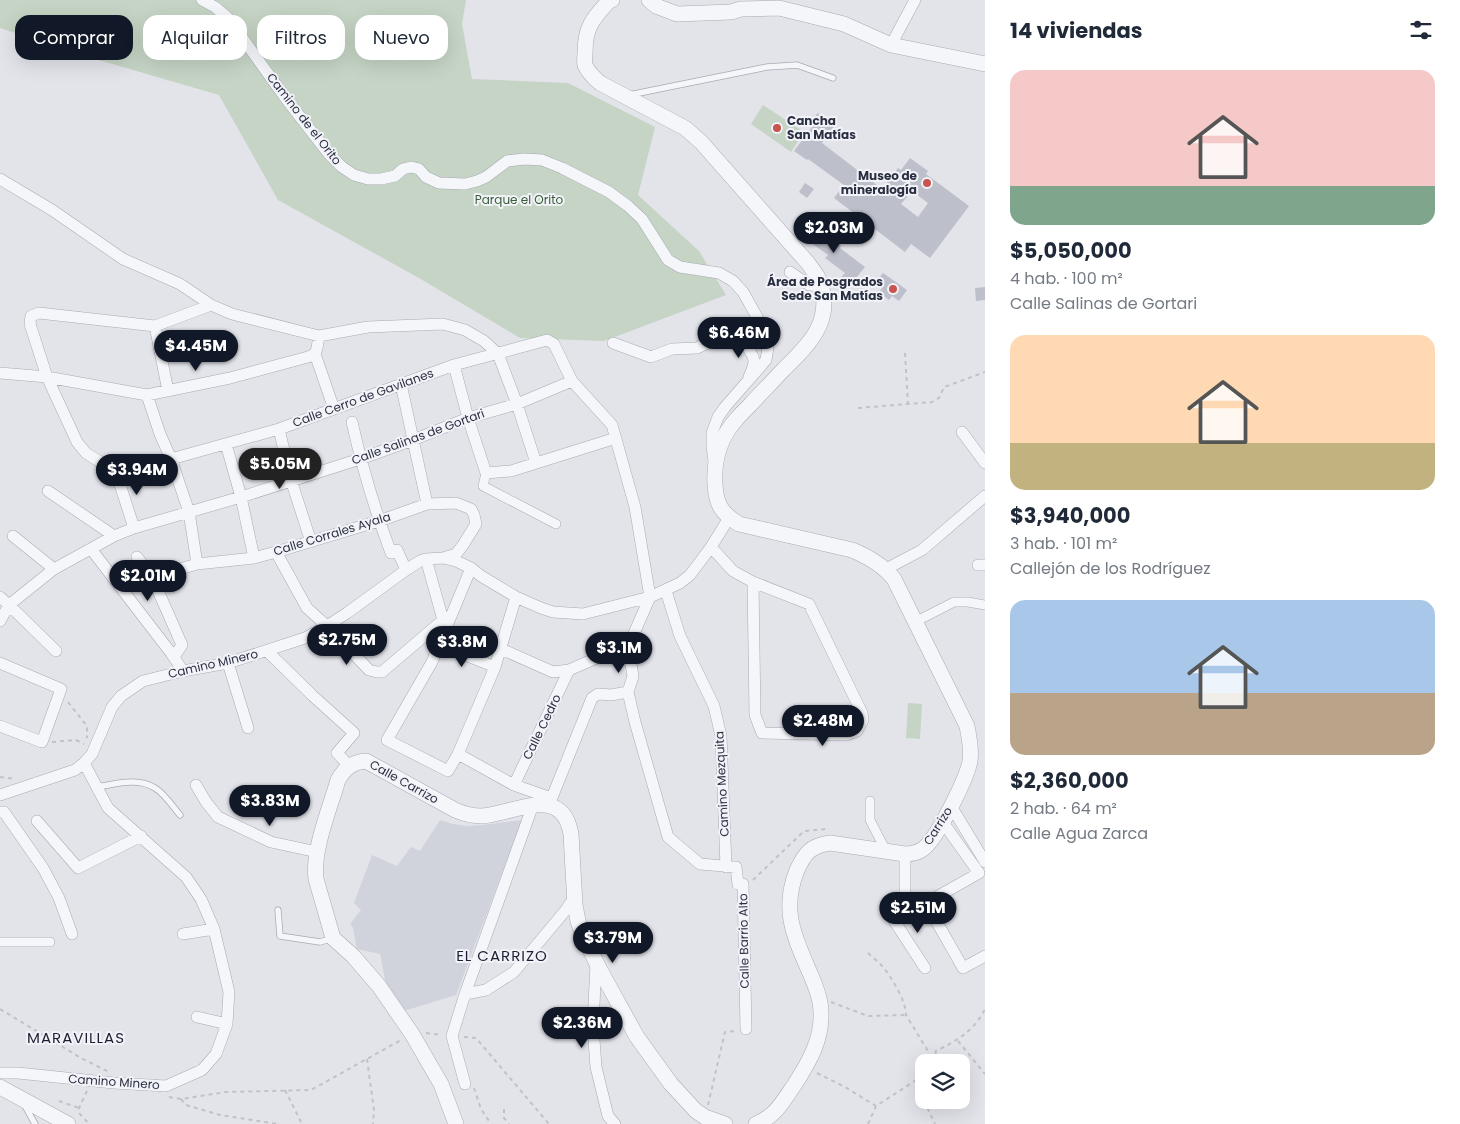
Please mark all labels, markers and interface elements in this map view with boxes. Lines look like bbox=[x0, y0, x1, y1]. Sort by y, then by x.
chip: Comprar bbox=[15, 15, 133, 60]
chip: Alquilar bbox=[143, 15, 247, 60]
chip: Filtros bbox=[257, 15, 345, 60]
chip: Nuevo bbox=[355, 15, 448, 60]
text: 14 viviendas bbox=[1010, 16, 1143, 45]
icon: filters bbox=[1407, 16, 1435, 44]
street label: Camino de el Orito bbox=[263, 69, 346, 169]
icon: home bbox=[1178, 102, 1268, 192]
place label: Cancha San Matías bbox=[787, 112, 856, 143]
marker: Cancha San Matías bbox=[771, 122, 783, 134]
place label: Museo de mineralogía bbox=[841, 167, 918, 198]
marker: Museo de mineralogía bbox=[921, 177, 933, 189]
park label: Parque el Orito bbox=[475, 191, 564, 208]
pin: $2.03M bbox=[793, 212, 875, 254]
text: $2.03M bbox=[805, 216, 863, 239]
text: $5,050,000 bbox=[1010, 236, 1132, 265]
text: 4 hab. · 100 m² bbox=[1010, 267, 1123, 290]
place label: Área de Posgrados Sede San Matías bbox=[767, 273, 883, 304]
marker: Área de Posgrados Sede San Matías bbox=[887, 283, 899, 295]
text: Calle Salinas de Gortari bbox=[1010, 292, 1197, 315]
pin: $6.46M bbox=[698, 316, 780, 359]
text: $6.46M bbox=[709, 321, 769, 344]
pin: $4.45M bbox=[155, 330, 237, 372]
text: $4.45M bbox=[165, 334, 227, 357]
street label: Calle Cerro de Gavilanes bbox=[290, 364, 436, 431]
icon: home bbox=[1178, 367, 1268, 457]
street label: Calle Salinas de Gortari bbox=[349, 405, 487, 469]
pin: $5.05M bbox=[239, 448, 321, 490]
text: $5.05M bbox=[250, 452, 310, 475]
pin: $3.94M bbox=[96, 454, 178, 496]
text: $3.94M bbox=[107, 458, 167, 481]
text: $3,940,000 bbox=[1010, 501, 1130, 530]
street label: Calle Corrales Ayala bbox=[271, 508, 393, 559]
text: 3 hab. · 101 m² bbox=[1010, 532, 1117, 555]
text: Callejón de los Rodríguez bbox=[1010, 557, 1210, 580]
pin: $2.01M bbox=[107, 560, 189, 602]
text: $2.01M bbox=[120, 564, 176, 587]
pin: $2.75M bbox=[306, 624, 388, 666]
pin: $3.8M bbox=[427, 626, 497, 668]
text: $2.75M bbox=[318, 628, 376, 651]
text: $3.8M bbox=[437, 630, 487, 653]
pin: $3.1M bbox=[584, 632, 654, 674]
icon: home bbox=[1178, 632, 1268, 722]
text: $3.1M bbox=[596, 636, 642, 659]
street label: Camino Minero bbox=[166, 645, 260, 682]
street label: Calle Cedro bbox=[518, 691, 565, 762]
pin: $2.48M bbox=[782, 704, 864, 747]
text: $2.48M bbox=[793, 709, 853, 732]
street label: Camino Mezquita bbox=[710, 731, 733, 837]
street label: Calle Carrizo bbox=[367, 756, 442, 808]
text: $2,360,000 bbox=[1010, 766, 1129, 795]
pin: $3.83M bbox=[229, 784, 311, 827]
text: $3.83M bbox=[240, 789, 300, 812]
text: 2 hab. · 64 m² bbox=[1010, 797, 1117, 820]
street label: Carrizo bbox=[919, 803, 956, 848]
text: Calle Agua Zarca bbox=[1010, 822, 1148, 845]
pin: $2.51M bbox=[877, 892, 959, 934]
street label: Calle Barrio Alto bbox=[734, 893, 753, 989]
text: $2.51M bbox=[890, 896, 946, 919]
pin: $3.79M bbox=[572, 922, 654, 964]
text: $3.79M bbox=[584, 926, 642, 949]
district label: EL CARRIZO bbox=[456, 945, 548, 966]
pin: $2.36M bbox=[541, 1006, 623, 1049]
text: $2.36M bbox=[553, 1011, 611, 1034]
district label: MARAVILLAS bbox=[27, 1027, 125, 1048]
map controls bbox=[915, 1054, 970, 1109]
button: layers bbox=[915, 1054, 970, 1109]
street label: Camino Minero bbox=[68, 1070, 161, 1093]

